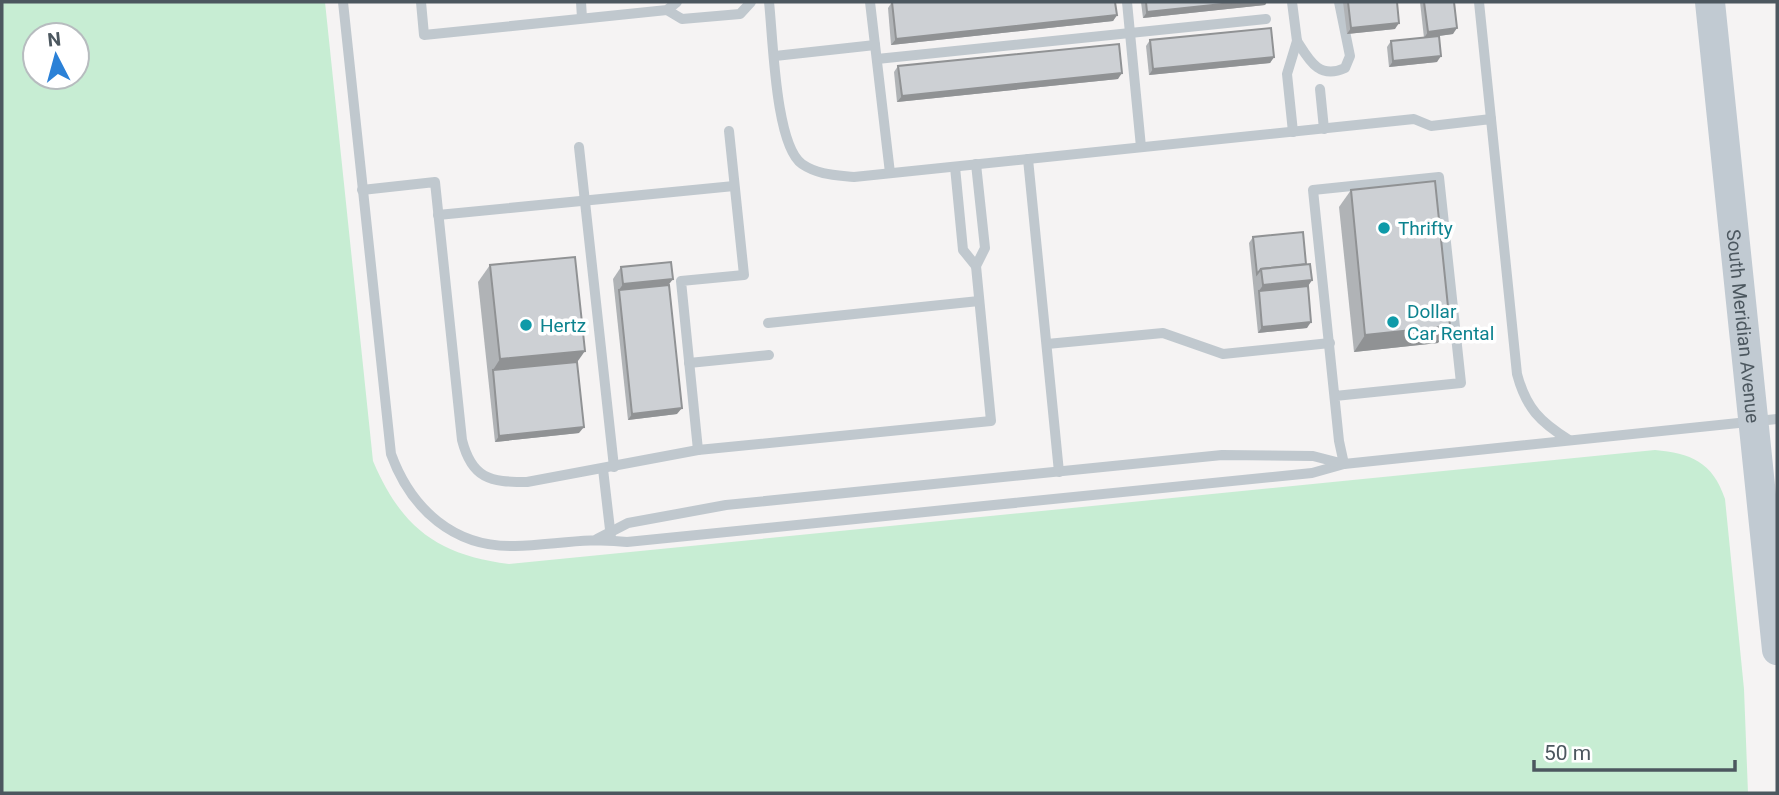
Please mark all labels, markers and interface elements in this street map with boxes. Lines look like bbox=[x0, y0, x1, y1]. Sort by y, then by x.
north arrow bbox=[21, 21, 91, 91]
text: N bbox=[46, 27, 62, 52]
place label: Thrifty bbox=[1398, 217, 1453, 240]
marker: Thrifty bbox=[1376, 220, 1392, 236]
street label: South Meridian Avenue bbox=[1722, 228, 1764, 424]
place label: Dollar Car Rental bbox=[1407, 300, 1494, 345]
place label: Hertz bbox=[540, 314, 586, 337]
marker: Dollar Car Rental bbox=[1385, 314, 1401, 330]
marker: Hertz bbox=[518, 317, 534, 333]
scale bar bbox=[1534, 728, 1735, 772]
text: 50 m bbox=[1544, 741, 1591, 765]

